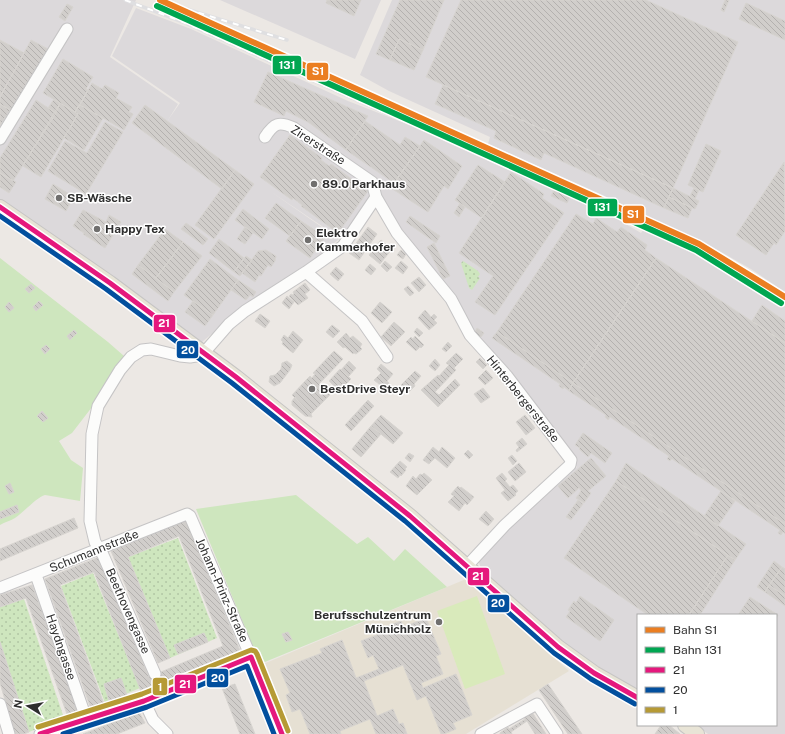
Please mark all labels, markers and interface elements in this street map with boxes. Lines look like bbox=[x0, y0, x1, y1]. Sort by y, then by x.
line badge: 131 bbox=[272, 55, 302, 75]
text: 131 bbox=[279, 59, 295, 71]
line badge: S1 bbox=[306, 62, 329, 81]
text: S1 bbox=[312, 65, 324, 77]
street label: Zirerstraße bbox=[288, 122, 348, 168]
place label: 89.0 Parkhaus bbox=[322, 177, 405, 191]
marker: 89.0 Parkhaus bbox=[309, 179, 319, 189]
place label: SB-Wäsche bbox=[67, 191, 132, 205]
marker: SB-Wäsche bbox=[54, 193, 64, 203]
line badge: 131 bbox=[587, 198, 618, 217]
text: 131 bbox=[594, 201, 610, 213]
line badge: S1 bbox=[622, 205, 645, 224]
text: S1 bbox=[627, 208, 639, 220]
place label: Happy Tex bbox=[105, 222, 165, 236]
marker: Happy Tex bbox=[92, 224, 102, 234]
place label: Elektro Kammerhofer bbox=[316, 226, 395, 254]
marker: Elektro Kammerhofer bbox=[303, 235, 313, 245]
line badge: 21 bbox=[153, 314, 176, 333]
text: 21 bbox=[158, 317, 170, 329]
line badge: 20 bbox=[176, 340, 199, 359]
text: 20 bbox=[181, 344, 195, 356]
street label: Hinterbergerstraße bbox=[484, 353, 562, 445]
place label: BestDrive Steyr bbox=[320, 382, 410, 396]
marker: BestDrive Steyr bbox=[307, 384, 317, 394]
street label: Schumannstraße bbox=[47, 527, 141, 575]
street label: Johann-Prinz-Straße bbox=[193, 536, 251, 645]
street label: Beethovengasse bbox=[103, 566, 153, 656]
line badge: 21 bbox=[467, 567, 490, 586]
text: 21 bbox=[472, 570, 484, 582]
line badge: 20 bbox=[487, 594, 510, 613]
text: 20 bbox=[491, 597, 505, 609]
place label: Berufsschulzentrum Münichholz bbox=[314, 608, 431, 636]
street label: Haydngasse bbox=[43, 612, 79, 682]
legend bbox=[637, 614, 777, 726]
marker: Berufsschulzentrum Münichholz bbox=[434, 617, 444, 627]
text: Bahn S1 bbox=[673, 623, 717, 637]
text: Bahn 131 bbox=[673, 643, 722, 657]
text: 21 bbox=[673, 663, 685, 677]
line badge: 20 bbox=[206, 668, 229, 688]
text: 20 bbox=[211, 672, 225, 684]
line badge: 21 bbox=[174, 674, 197, 694]
line badge: 1 bbox=[152, 677, 168, 696]
text: 21 bbox=[179, 678, 191, 690]
text: 1 bbox=[158, 681, 162, 693]
text: 20 bbox=[673, 683, 688, 697]
north arrow bbox=[8, 686, 48, 726]
text: N bbox=[11, 699, 25, 709]
text: 1 bbox=[673, 703, 678, 717]

